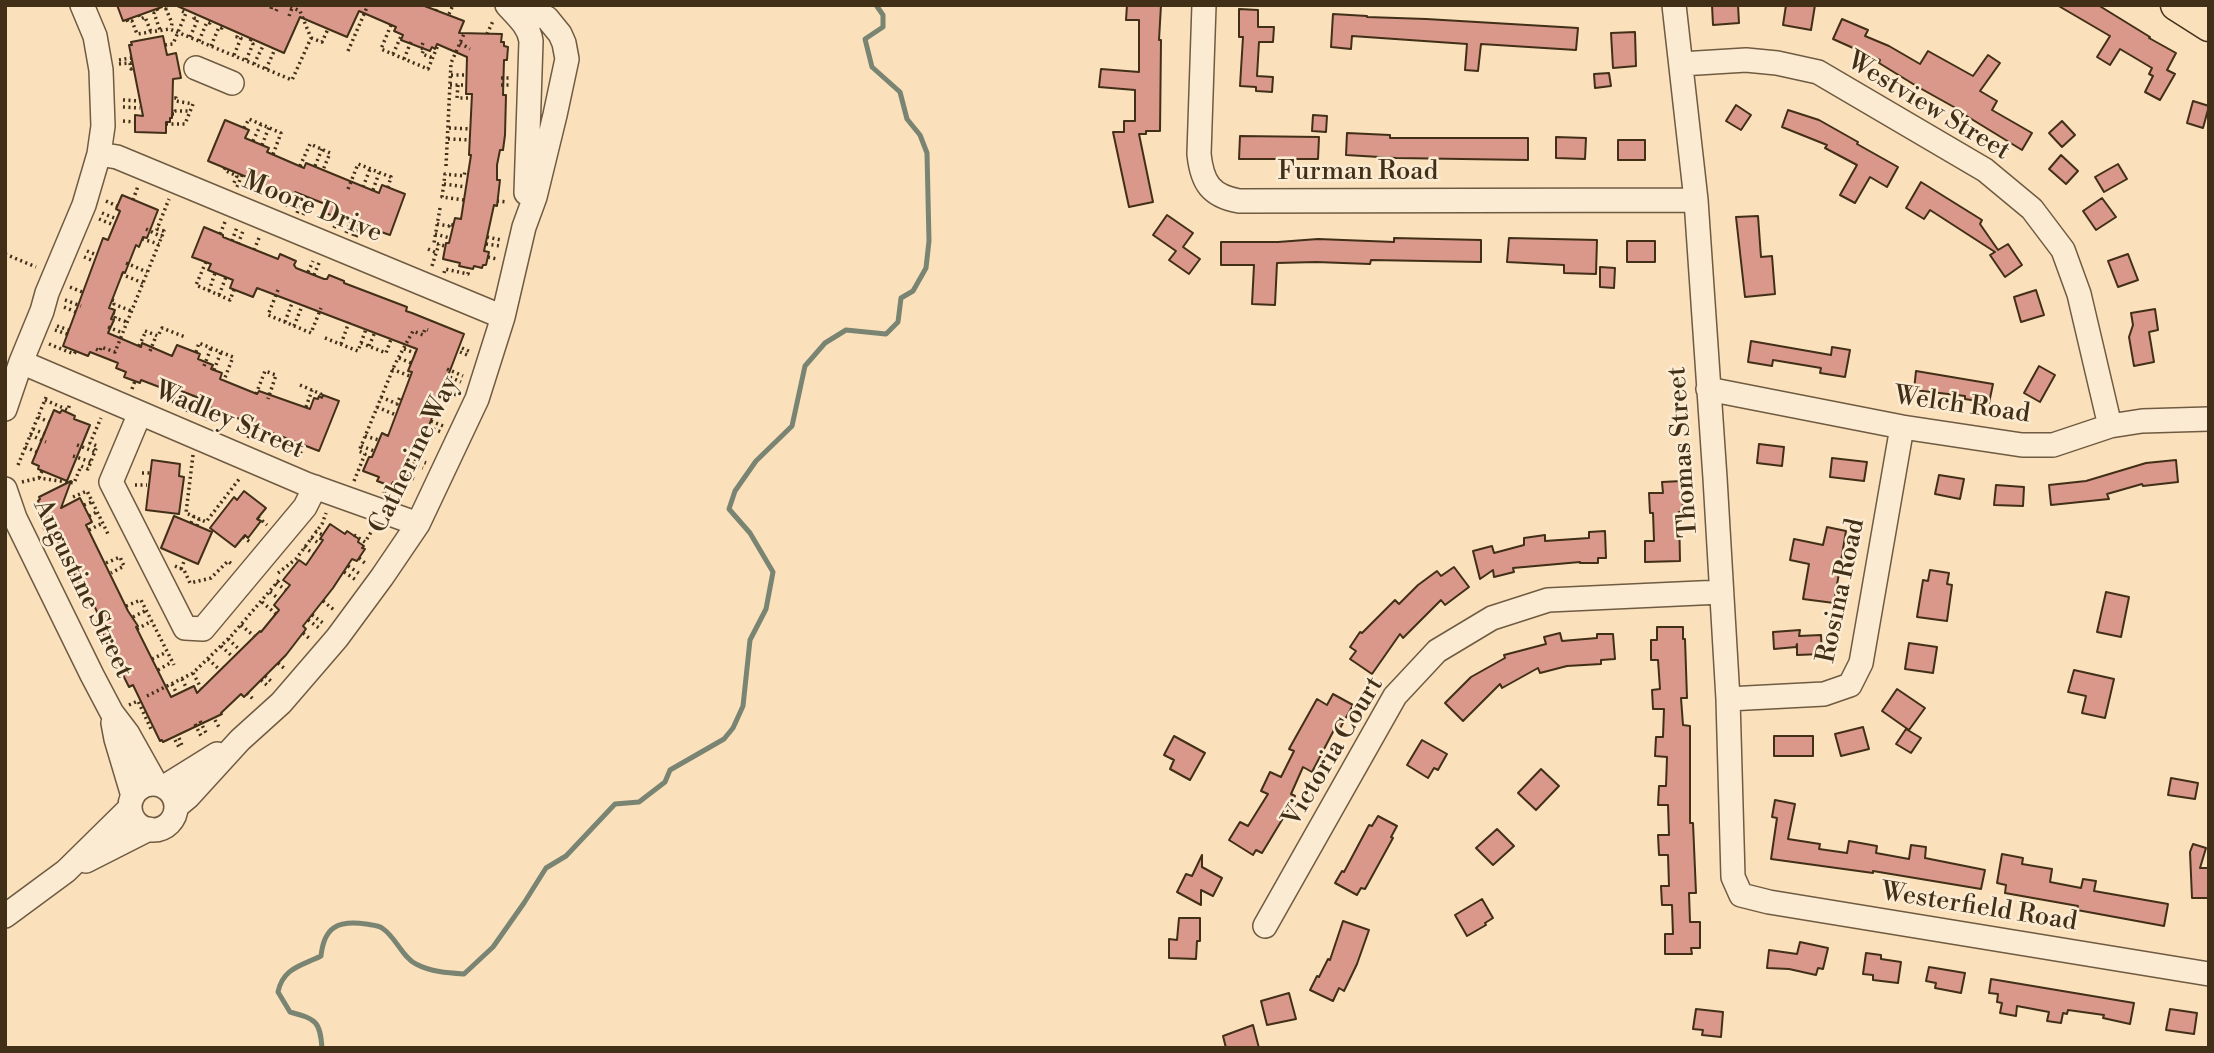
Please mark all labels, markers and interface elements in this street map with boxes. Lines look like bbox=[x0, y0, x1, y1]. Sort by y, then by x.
street label: Westview Street bbox=[1841, 46, 2015, 168]
street label: Furman Road bbox=[1278, 157, 1438, 189]
street label: Moore Drive bbox=[238, 166, 386, 250]
street label: Thomas Street bbox=[1662, 366, 1706, 538]
street label: Catherine Way bbox=[364, 371, 466, 539]
street label: Wadley Street bbox=[150, 376, 308, 466]
street label: Welch Road bbox=[1892, 381, 2032, 431]
street label: Augustine Street bbox=[25, 495, 139, 683]
street label: Rosina Road bbox=[1811, 516, 1873, 666]
street label: Victoria Court bbox=[1277, 671, 1391, 833]
street label: Westerfield Road bbox=[1879, 877, 2079, 939]

